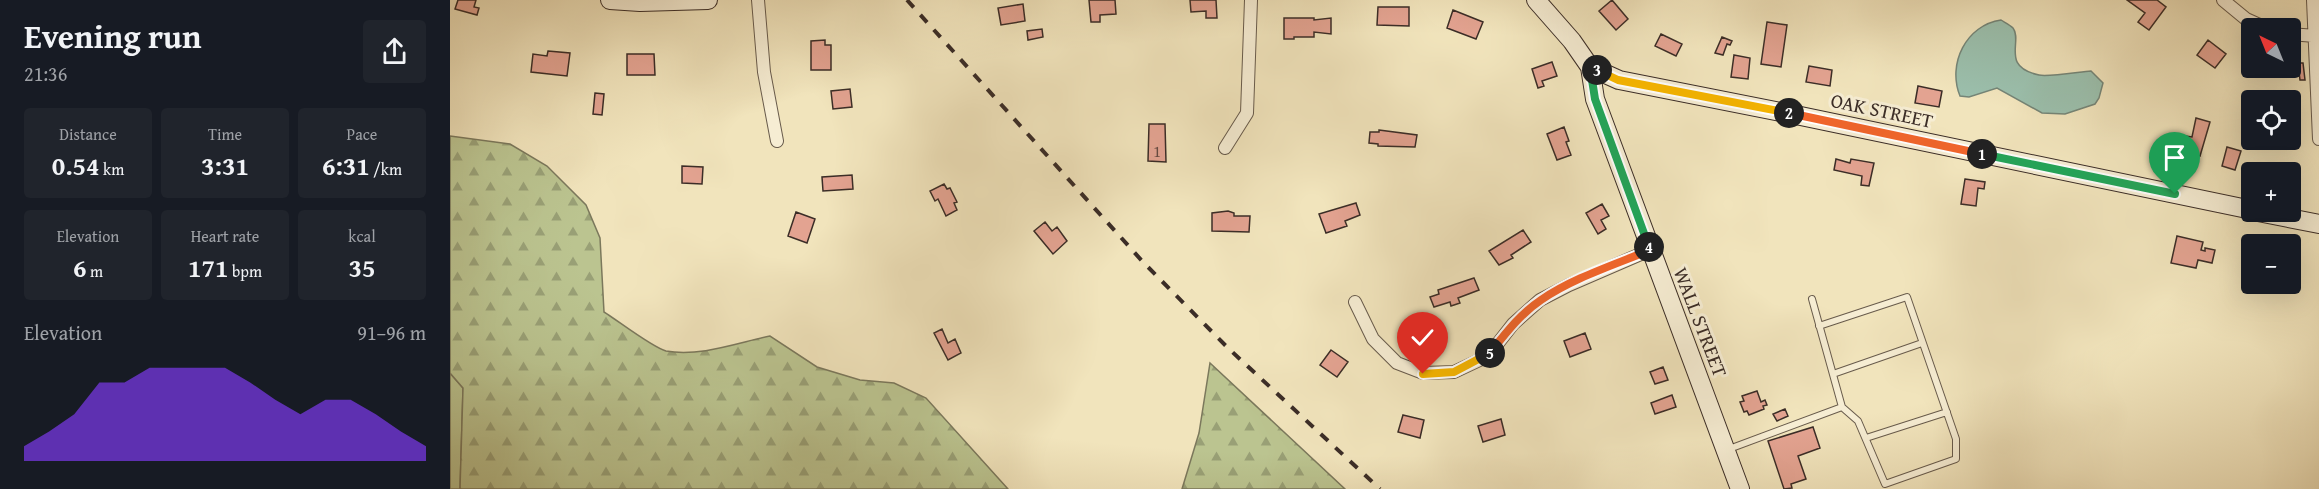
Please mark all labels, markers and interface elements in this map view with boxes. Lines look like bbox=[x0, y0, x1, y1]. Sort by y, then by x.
text: Evening run bbox=[24, 12, 201, 60]
north arrow bbox=[2241, 18, 2301, 78]
map controls bbox=[2241, 18, 2301, 294]
button: share bbox=[363, 20, 426, 83]
pin: 3 bbox=[1582, 55, 1612, 85]
text: 3 bbox=[1593, 58, 1601, 82]
text: 21:36 bbox=[24, 59, 67, 88]
street label: OAK STREET bbox=[1828, 85, 1936, 135]
button: locate bbox=[2241, 90, 2301, 150]
pin: 2 bbox=[1774, 98, 1804, 128]
text: 2 bbox=[1785, 101, 1793, 125]
text: Distance bbox=[59, 122, 117, 146]
text: Time bbox=[208, 122, 242, 146]
text: Pace bbox=[347, 122, 377, 146]
pin bbox=[2149, 132, 2200, 194]
house number: 1 bbox=[1153, 139, 1161, 163]
pin: 1 bbox=[1967, 139, 1997, 169]
icon: arrive bbox=[2158, 141, 2191, 174]
text: 1 bbox=[1978, 142, 1986, 166]
text: 0.54 bbox=[52, 146, 100, 185]
text: 3:31 bbox=[201, 146, 249, 185]
text: 6:31 bbox=[322, 146, 370, 185]
text: km bbox=[100, 157, 124, 181]
text: /km bbox=[370, 157, 402, 181]
button: + bbox=[2241, 162, 2301, 222]
text: Elevation bbox=[57, 224, 119, 248]
text: Heart rate bbox=[191, 224, 259, 248]
text: kcal bbox=[348, 224, 376, 248]
pin: 4 bbox=[1634, 232, 1664, 262]
button: − bbox=[2241, 234, 2301, 294]
text: 4 bbox=[1645, 235, 1653, 259]
text: 6 bbox=[73, 248, 86, 287]
text: 171 bbox=[188, 248, 228, 287]
text: 35 bbox=[349, 248, 375, 287]
text: m bbox=[86, 259, 103, 283]
text: bpm bbox=[228, 259, 262, 283]
street label: WALL STREET bbox=[1667, 263, 1735, 381]
pin bbox=[1397, 312, 1448, 374]
text: Elevation bbox=[24, 318, 102, 347]
text: 91–96 m bbox=[357, 318, 426, 347]
icon: check bbox=[1406, 321, 1439, 354]
pin: 5 bbox=[1475, 338, 1505, 368]
text: 5 bbox=[1486, 341, 1494, 365]

